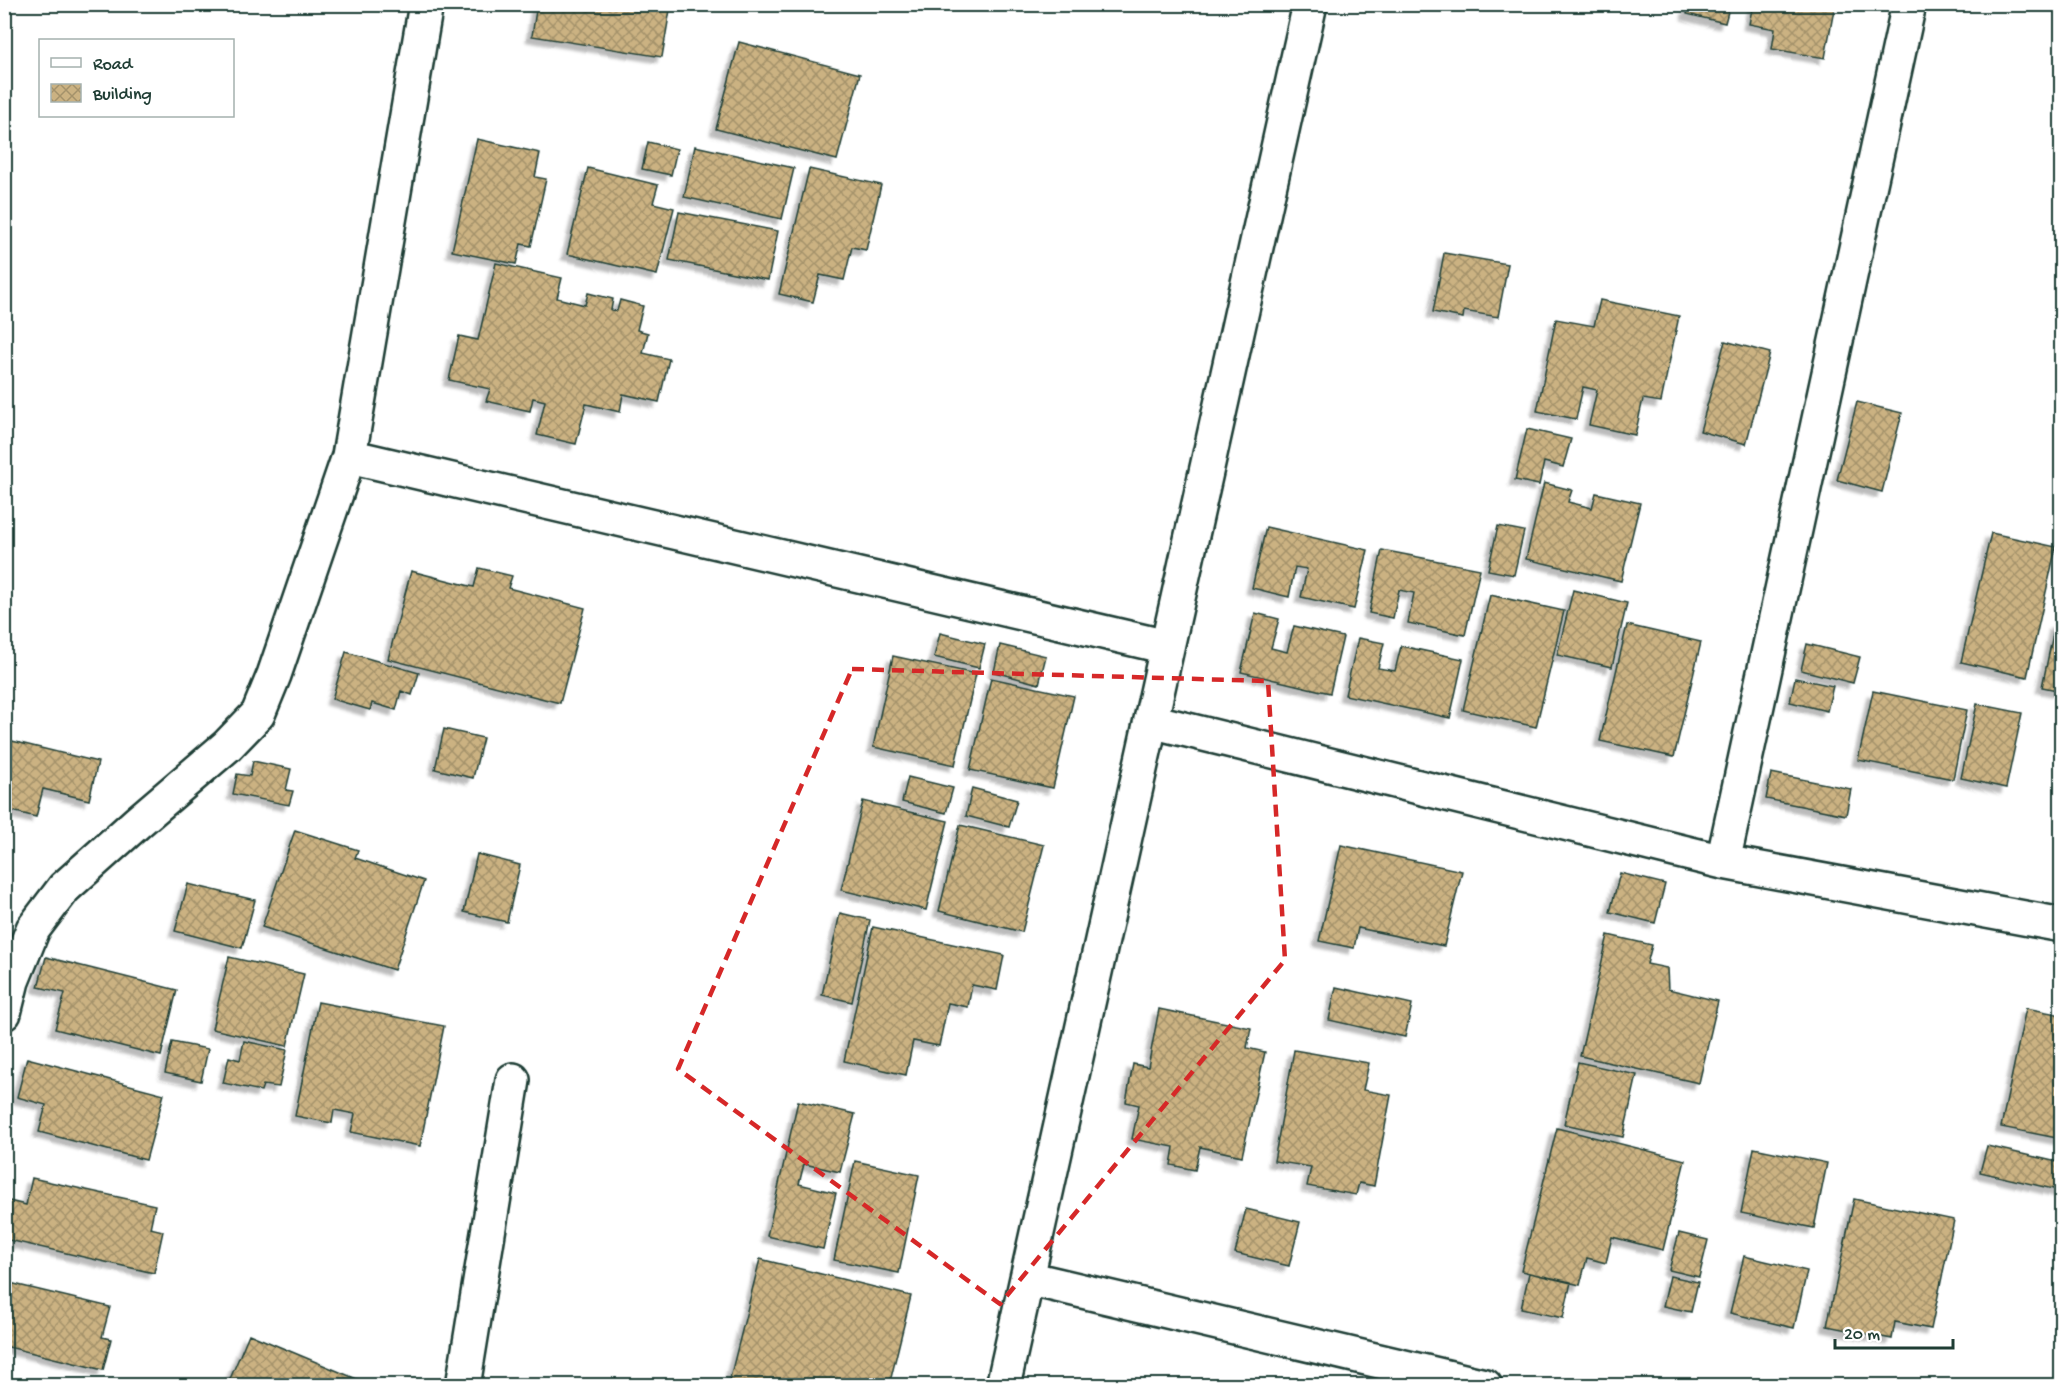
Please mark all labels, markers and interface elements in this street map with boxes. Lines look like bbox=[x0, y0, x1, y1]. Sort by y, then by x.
legend bbox=[39, 39, 234, 117]
text: Road bbox=[93, 55, 134, 76]
text: Building bbox=[92, 85, 152, 106]
scale bar bbox=[1835, 1312, 1954, 1350]
text: 20 m bbox=[1844, 1325, 1880, 1346]

